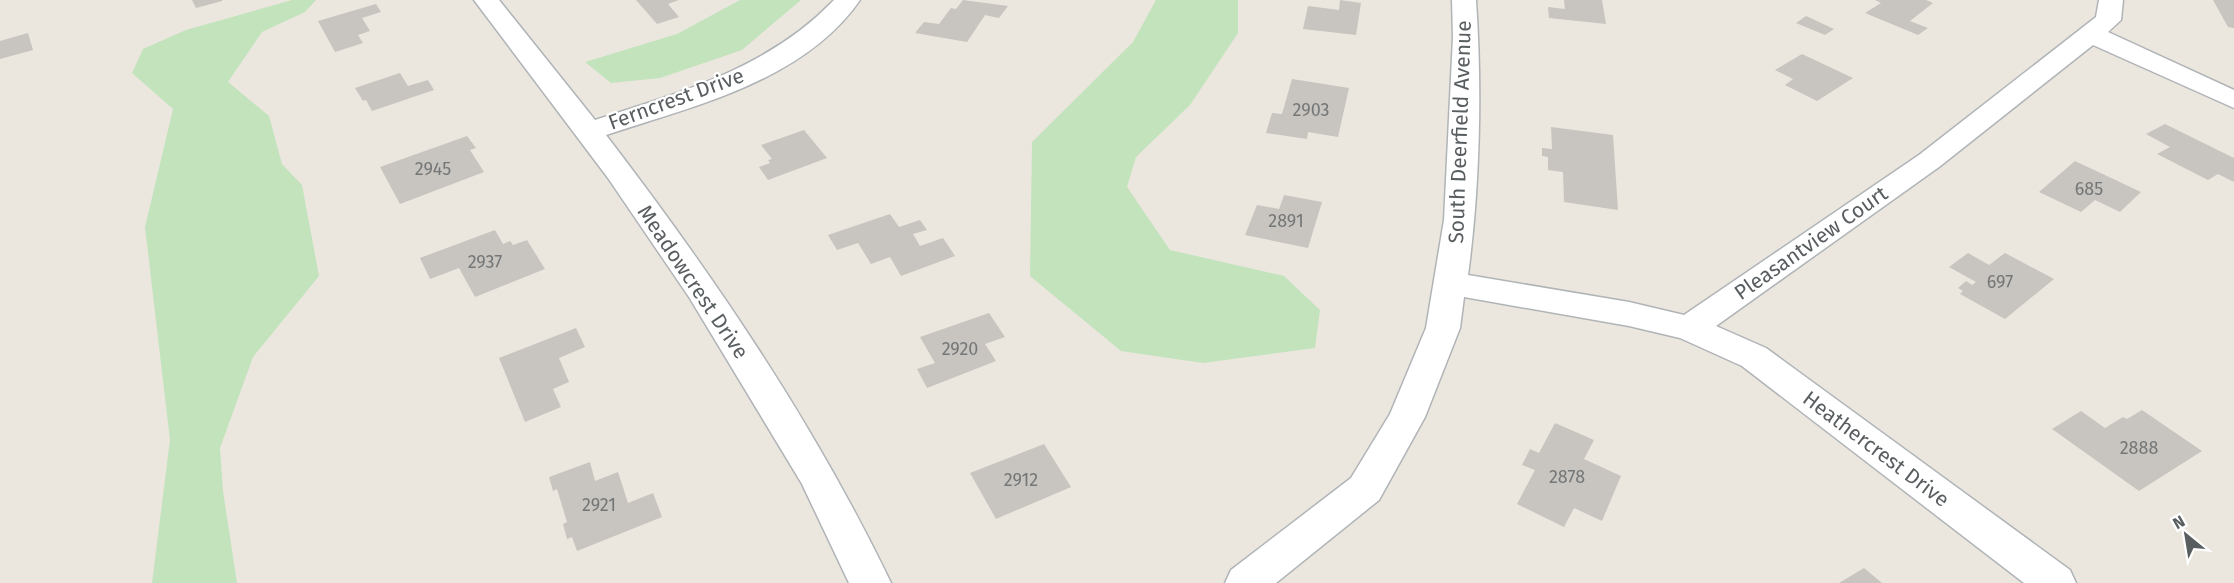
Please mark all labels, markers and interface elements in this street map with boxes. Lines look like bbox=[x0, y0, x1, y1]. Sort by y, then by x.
street label: South Deerfield Avenue bbox=[1443, 20, 1477, 244]
street label: Ferncrest Drive bbox=[605, 62, 747, 136]
house number: 2903 bbox=[1292, 99, 1330, 121]
house number: 2945 bbox=[415, 158, 451, 180]
house number: 685 bbox=[2075, 178, 2103, 200]
street label: Pleasantview Court bbox=[1729, 180, 1893, 306]
street label: Meadowcrest Drive bbox=[632, 200, 754, 364]
house number: 2891 bbox=[1268, 210, 1304, 232]
house number: 2937 bbox=[468, 251, 502, 273]
house number: 697 bbox=[1987, 271, 2013, 293]
house number: 2920 bbox=[942, 338, 978, 360]
street label: Heathercrest Drive bbox=[1798, 385, 1954, 513]
house number: 2888 bbox=[2120, 437, 2158, 459]
house number: 2878 bbox=[1549, 466, 1585, 488]
house number: 2912 bbox=[1004, 469, 1038, 491]
house number: 2921 bbox=[582, 494, 616, 516]
north arrow bbox=[2156, 505, 2216, 565]
text: N bbox=[2169, 512, 2188, 533]

